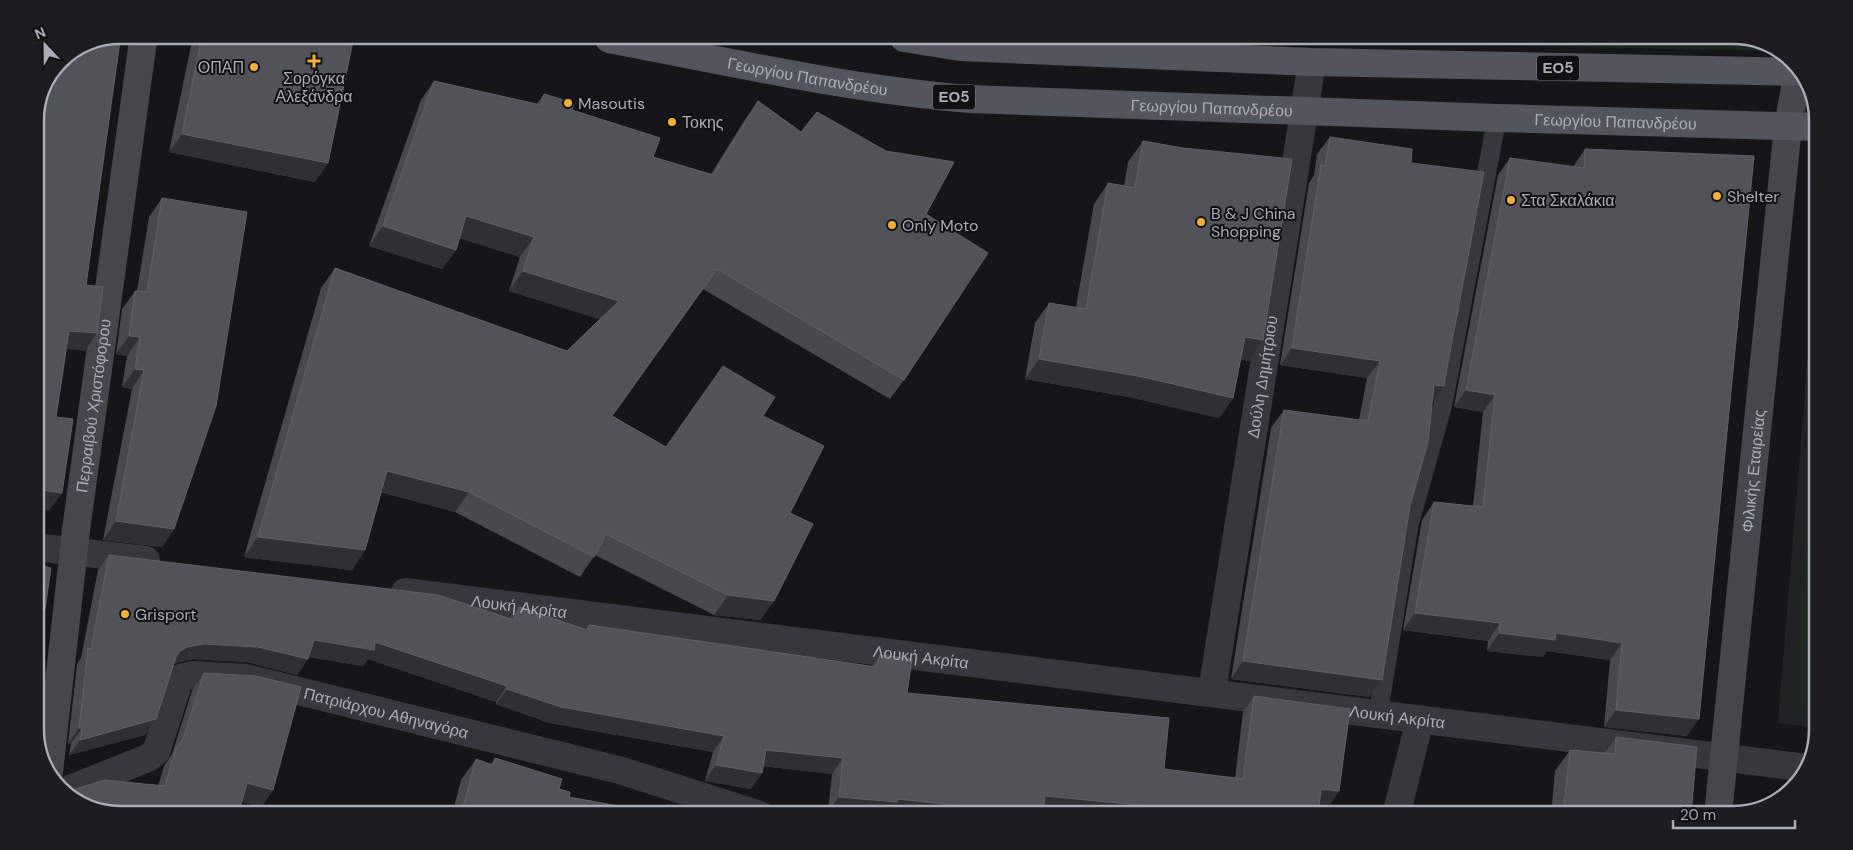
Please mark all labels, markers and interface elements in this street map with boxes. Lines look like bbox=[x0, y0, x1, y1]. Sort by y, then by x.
north arrow bbox=[20, 20, 70, 70]
text: N bbox=[32, 23, 48, 43]
street label: Γεωργίου Παπανδρέου bbox=[726, 52, 889, 100]
marker: Σορόγκα Αλεξάνδρα bbox=[308, 55, 320, 67]
road number: ΕΟ5 bbox=[1537, 56, 1579, 80]
place label: ΟΠΑΠ bbox=[198, 57, 244, 78]
marker: ΟΠΑΠ bbox=[248, 61, 260, 73]
place label: Σορόγκα Αλεξάνδρα bbox=[275, 68, 353, 107]
road number: ΕΟ5 bbox=[933, 84, 975, 110]
place label: Masoutis bbox=[578, 93, 645, 114]
street label: Γεωργίου Παπανδρέου bbox=[1130, 94, 1293, 121]
marker: Masoutis bbox=[562, 97, 574, 109]
street label: Γεωργίου Παπανδρέου bbox=[1534, 109, 1697, 134]
place label: Τοκης bbox=[682, 112, 724, 133]
marker: Τοκης bbox=[666, 116, 678, 128]
place label: Shelter bbox=[1727, 186, 1779, 207]
place label: Στα Σκαλάκια bbox=[1521, 190, 1614, 211]
marker: Shelter bbox=[1711, 190, 1723, 202]
marker: Στα Σκαλάκια bbox=[1505, 194, 1517, 206]
place label: B & J China Shopping bbox=[1211, 203, 1296, 242]
place label: Only Moto bbox=[902, 215, 978, 236]
marker: B & J China Shopping bbox=[1195, 216, 1207, 228]
marker: Only Moto bbox=[886, 219, 898, 231]
street label: Δούλη Δημήτριου bbox=[1242, 314, 1282, 440]
street label: Περραιβού Χριστόφορου bbox=[71, 317, 115, 494]
street label: Φιλικής Εταιρείας bbox=[1736, 408, 1770, 533]
street label: Λουκή Ακρίτα bbox=[470, 590, 568, 623]
place label: Grisport bbox=[135, 604, 197, 625]
marker: Grisport bbox=[119, 608, 131, 620]
street label: Λουκή Ακρίτα bbox=[872, 640, 970, 673]
street label: Πατριάρχου Αθηναγόρα bbox=[302, 682, 471, 743]
street label: Λουκή Ακρίτα bbox=[1348, 700, 1446, 733]
scale bar bbox=[1673, 798, 1796, 830]
text: 20 m bbox=[1680, 805, 1716, 825]

